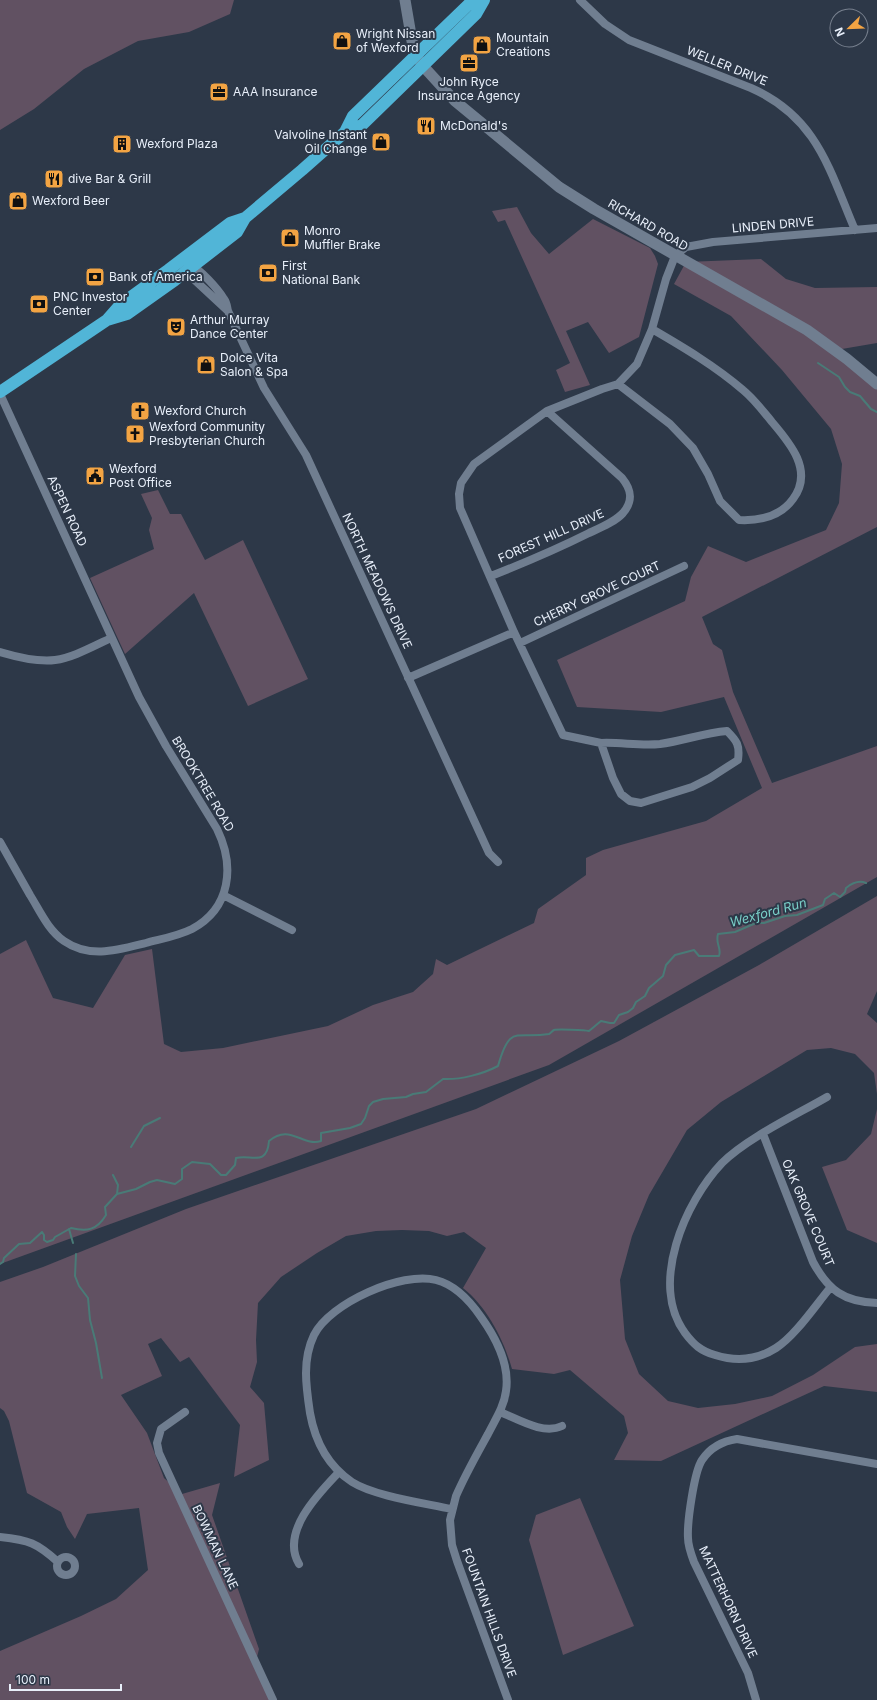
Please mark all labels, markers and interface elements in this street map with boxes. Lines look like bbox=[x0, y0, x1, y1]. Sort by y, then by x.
north arrow bbox=[829, 8, 869, 48]
text: N bbox=[832, 25, 848, 39]
place label: Wright Nissan of Wexford bbox=[356, 26, 435, 55]
shop icon: Wright Nissan of Wexford bbox=[331, 30, 353, 52]
place label: Mountain Creations bbox=[496, 30, 550, 59]
shop icon: Mountain Creations bbox=[471, 34, 493, 56]
street label: WELLER DRIVE bbox=[685, 42, 770, 89]
office icon: John Ryce Insurance Agency bbox=[458, 52, 480, 74]
place label: John Ryce Insurance Agency bbox=[418, 74, 520, 103]
office icon: AAA Insurance bbox=[208, 81, 230, 103]
place label: AAA Insurance bbox=[233, 84, 318, 99]
restaurant icon: McDonald's bbox=[415, 115, 437, 137]
place label: McDonald's bbox=[440, 118, 508, 133]
place label: Valvoline Instant Oil Change bbox=[274, 127, 367, 156]
shop icon: Valvoline Instant Oil Change bbox=[370, 131, 392, 153]
building icon: Wexford Plaza bbox=[111, 133, 133, 155]
place label: Wexford Plaza bbox=[136, 136, 218, 151]
restaurant icon: dive Bar & Grill bbox=[43, 168, 65, 190]
place label: dive Bar & Grill bbox=[68, 171, 151, 186]
shop icon: Wexford Beer bbox=[7, 190, 29, 212]
place label: Wexford Beer bbox=[32, 193, 110, 208]
street label: RICHARD ROAD bbox=[605, 196, 691, 254]
street label: LINDEN DRIVE bbox=[731, 213, 815, 236]
place label: Monro Muffler Brake bbox=[304, 223, 381, 252]
shop icon: Monro Muffler Brake bbox=[279, 227, 301, 249]
place label: First National Bank bbox=[282, 258, 361, 287]
bank icon: First National Bank bbox=[257, 262, 279, 284]
bank icon: Bank of America bbox=[84, 266, 106, 288]
place label: Bank of America bbox=[109, 269, 203, 284]
place label: PNC Investor Center bbox=[53, 289, 128, 318]
bank icon: PNC Investor Center bbox=[28, 293, 50, 315]
place label: Arthur Murray Dance Center bbox=[190, 312, 270, 341]
theatre icon: Arthur Murray Dance Center bbox=[165, 316, 187, 338]
place label: Dolce Vita Salon & Spa bbox=[220, 350, 288, 379]
shop icon: Dolce Vita Salon & Spa bbox=[195, 354, 217, 376]
church icon: Wexford Church bbox=[129, 400, 151, 422]
place label: Wexford Church bbox=[154, 403, 246, 418]
place label: Wexford Community Presbyterian Church bbox=[149, 419, 265, 448]
church icon: Wexford Community Presbyterian Church bbox=[124, 423, 146, 445]
place label: Wexford Post Office bbox=[109, 461, 172, 490]
public building icon: Wexford Post Office bbox=[84, 465, 106, 487]
street label: ASPEN ROAD bbox=[44, 473, 90, 549]
street label: FOREST HILL DRIVE bbox=[496, 505, 606, 566]
street label: NORTH MEADOWS DRIVE bbox=[339, 510, 416, 651]
street label: CHERRY GROVE COURT bbox=[531, 557, 663, 630]
street label: BROOKTREE ROAD bbox=[169, 733, 238, 834]
water label: Wexford Run bbox=[728, 894, 809, 930]
street label: OAK GROVE COURT bbox=[779, 1157, 838, 1269]
street label: BOWMAN LANE bbox=[189, 1502, 242, 1592]
street label: MATTERHORN DRIVE bbox=[696, 1543, 761, 1660]
street label: FOUNTAIN HILLS DRIVE bbox=[459, 1546, 520, 1680]
scale bar bbox=[10, 1666, 121, 1692]
text: 100 m bbox=[16, 1672, 50, 1687]

